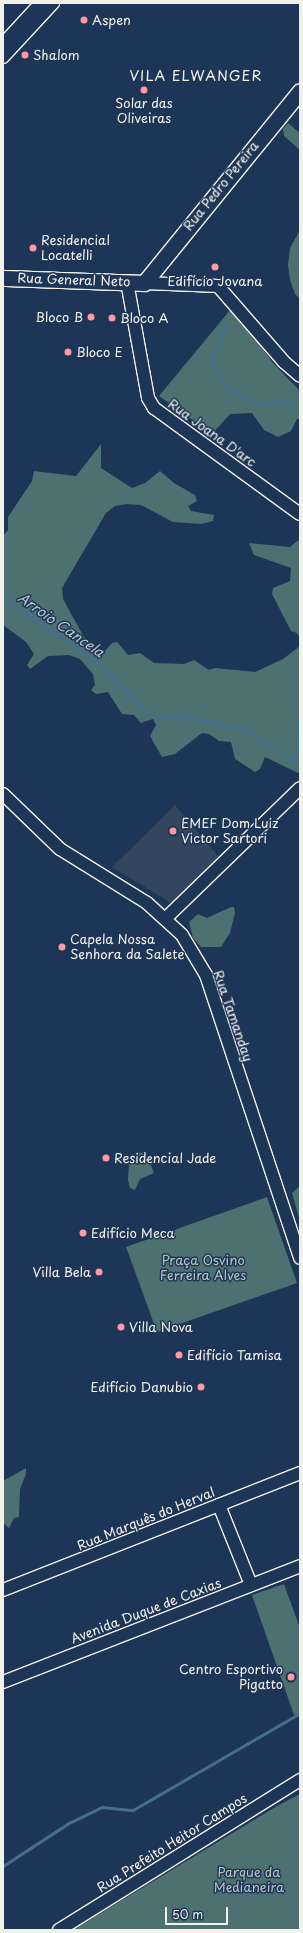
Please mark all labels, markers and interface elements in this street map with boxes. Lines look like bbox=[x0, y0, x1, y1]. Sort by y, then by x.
place label: Aspen bbox=[92, 12, 131, 28]
marker: Aspen bbox=[79, 15, 89, 25]
place label: Shalom bbox=[33, 47, 80, 63]
marker: Shalom bbox=[20, 50, 30, 60]
district label: VILA ELWANGER bbox=[130, 68, 262, 84]
marker: Solar das Oliveiras bbox=[139, 85, 149, 95]
place label: Solar das Oliveiras bbox=[115, 96, 173, 127]
street label: Rua Pedro Pereira bbox=[180, 137, 262, 235]
place label: Residencial Locatelli bbox=[41, 233, 110, 264]
marker: Residencial Locatelli bbox=[28, 243, 38, 253]
marker: Edifício Jovana bbox=[210, 262, 220, 272]
street label: Rua General Neto bbox=[17, 270, 131, 290]
place label: Edifício Jovana bbox=[168, 273, 262, 289]
place label: Bloco B bbox=[36, 309, 83, 325]
place label: Bloco A bbox=[120, 310, 168, 326]
marker: Bloco B bbox=[86, 312, 96, 322]
marker: Bloco A bbox=[107, 313, 117, 323]
place label: Bloco E bbox=[76, 344, 123, 360]
marker: Bloco E bbox=[63, 347, 73, 357]
street label: Rua Joana D'arc bbox=[165, 396, 259, 470]
water label: Arroio Cancela bbox=[15, 589, 107, 661]
place label: EMEF Dom Luiz Victor Sartori bbox=[181, 816, 279, 847]
marker: EMEF Dom Luiz Victor Sartori bbox=[168, 826, 178, 836]
place label: Capela Nossa Senhora da Salete bbox=[70, 932, 184, 963]
marker: Capela Nossa Senhora da Salete bbox=[57, 942, 67, 952]
street label: Rua Tamanday bbox=[210, 968, 256, 1064]
place label: Residencial Jade bbox=[114, 1150, 217, 1166]
marker: Residencial Jade bbox=[101, 1153, 111, 1163]
place label: Edifício Meca bbox=[91, 1225, 175, 1241]
marker: Edifício Meca bbox=[78, 1228, 88, 1238]
park label: Praça Osvino Ferreira Alves bbox=[160, 1253, 246, 1284]
place label: Villa Bela bbox=[32, 1264, 91, 1280]
marker: Villa Bela bbox=[94, 1267, 104, 1277]
place label: Villa Nova bbox=[129, 1319, 193, 1335]
marker: Villa Nova bbox=[116, 1322, 126, 1332]
place label: Edifício Tamisa bbox=[187, 1347, 282, 1363]
marker: Edifício Tamisa bbox=[174, 1350, 184, 1360]
place label: Edifício Danubio bbox=[90, 1379, 193, 1395]
marker: Edifício Danubio bbox=[196, 1382, 206, 1392]
street label: Rua Marquês do Herval bbox=[74, 1484, 218, 1554]
street label: Avenida Duque de Caxias bbox=[69, 1575, 223, 1647]
place label: Centro Esportivo Pigatto bbox=[179, 1662, 283, 1693]
marker: Centro Esportivo Pigatto bbox=[286, 1672, 296, 1682]
street label: Rua Prefeito Heitor Campos bbox=[94, 1790, 250, 1896]
park label: Parque da Medianeira bbox=[214, 1865, 284, 1896]
scale bar bbox=[167, 1899, 230, 1925]
text: 50 m bbox=[172, 1905, 203, 1923]

